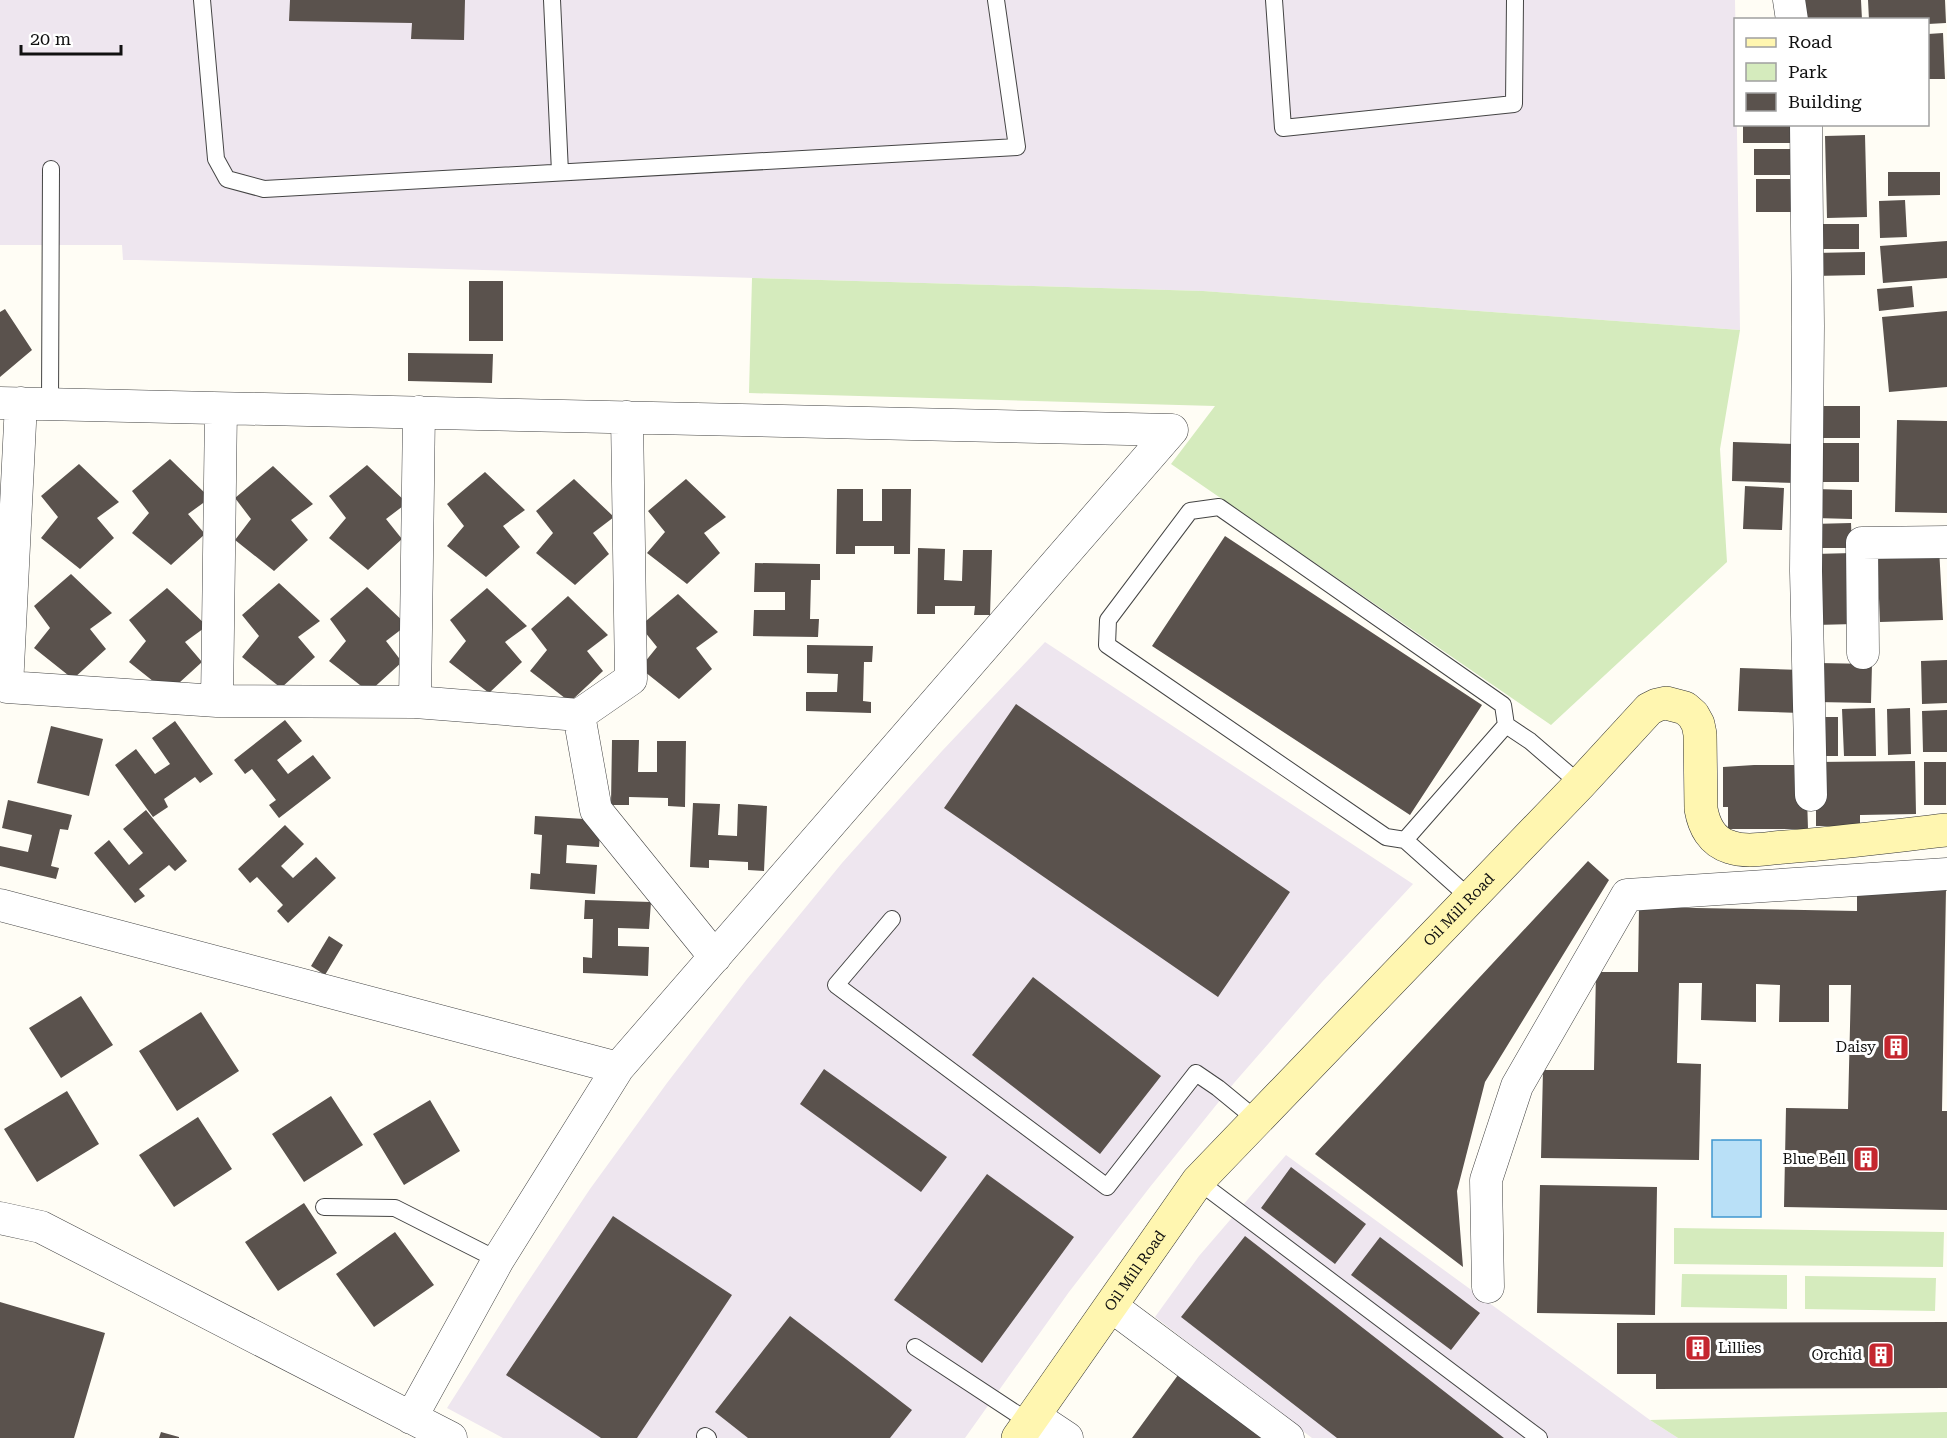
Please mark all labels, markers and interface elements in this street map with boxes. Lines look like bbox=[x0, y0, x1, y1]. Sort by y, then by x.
scale bar bbox=[21, 18, 122, 56]
legend bbox=[1734, 18, 1929, 126]
text: 20 m bbox=[30, 28, 71, 49]
text: Road bbox=[1788, 31, 1833, 52]
text: Park bbox=[1788, 61, 1828, 82]
text: Building bbox=[1788, 91, 1862, 112]
street label: Oil Mill Road bbox=[1420, 869, 1498, 950]
building icon: Daisy bbox=[1881, 1032, 1911, 1062]
place label: Daisy bbox=[1836, 1038, 1876, 1056]
building icon: Blue Bell bbox=[1851, 1144, 1881, 1174]
place label: Blue Bell bbox=[1782, 1150, 1846, 1168]
street label: Oil Mill Road bbox=[1101, 1227, 1170, 1315]
building icon: Lillies bbox=[1683, 1333, 1713, 1363]
place label: Lillies bbox=[1718, 1339, 1762, 1357]
building icon: Orchid bbox=[1866, 1340, 1896, 1370]
place label: Orchid bbox=[1812, 1346, 1862, 1364]

